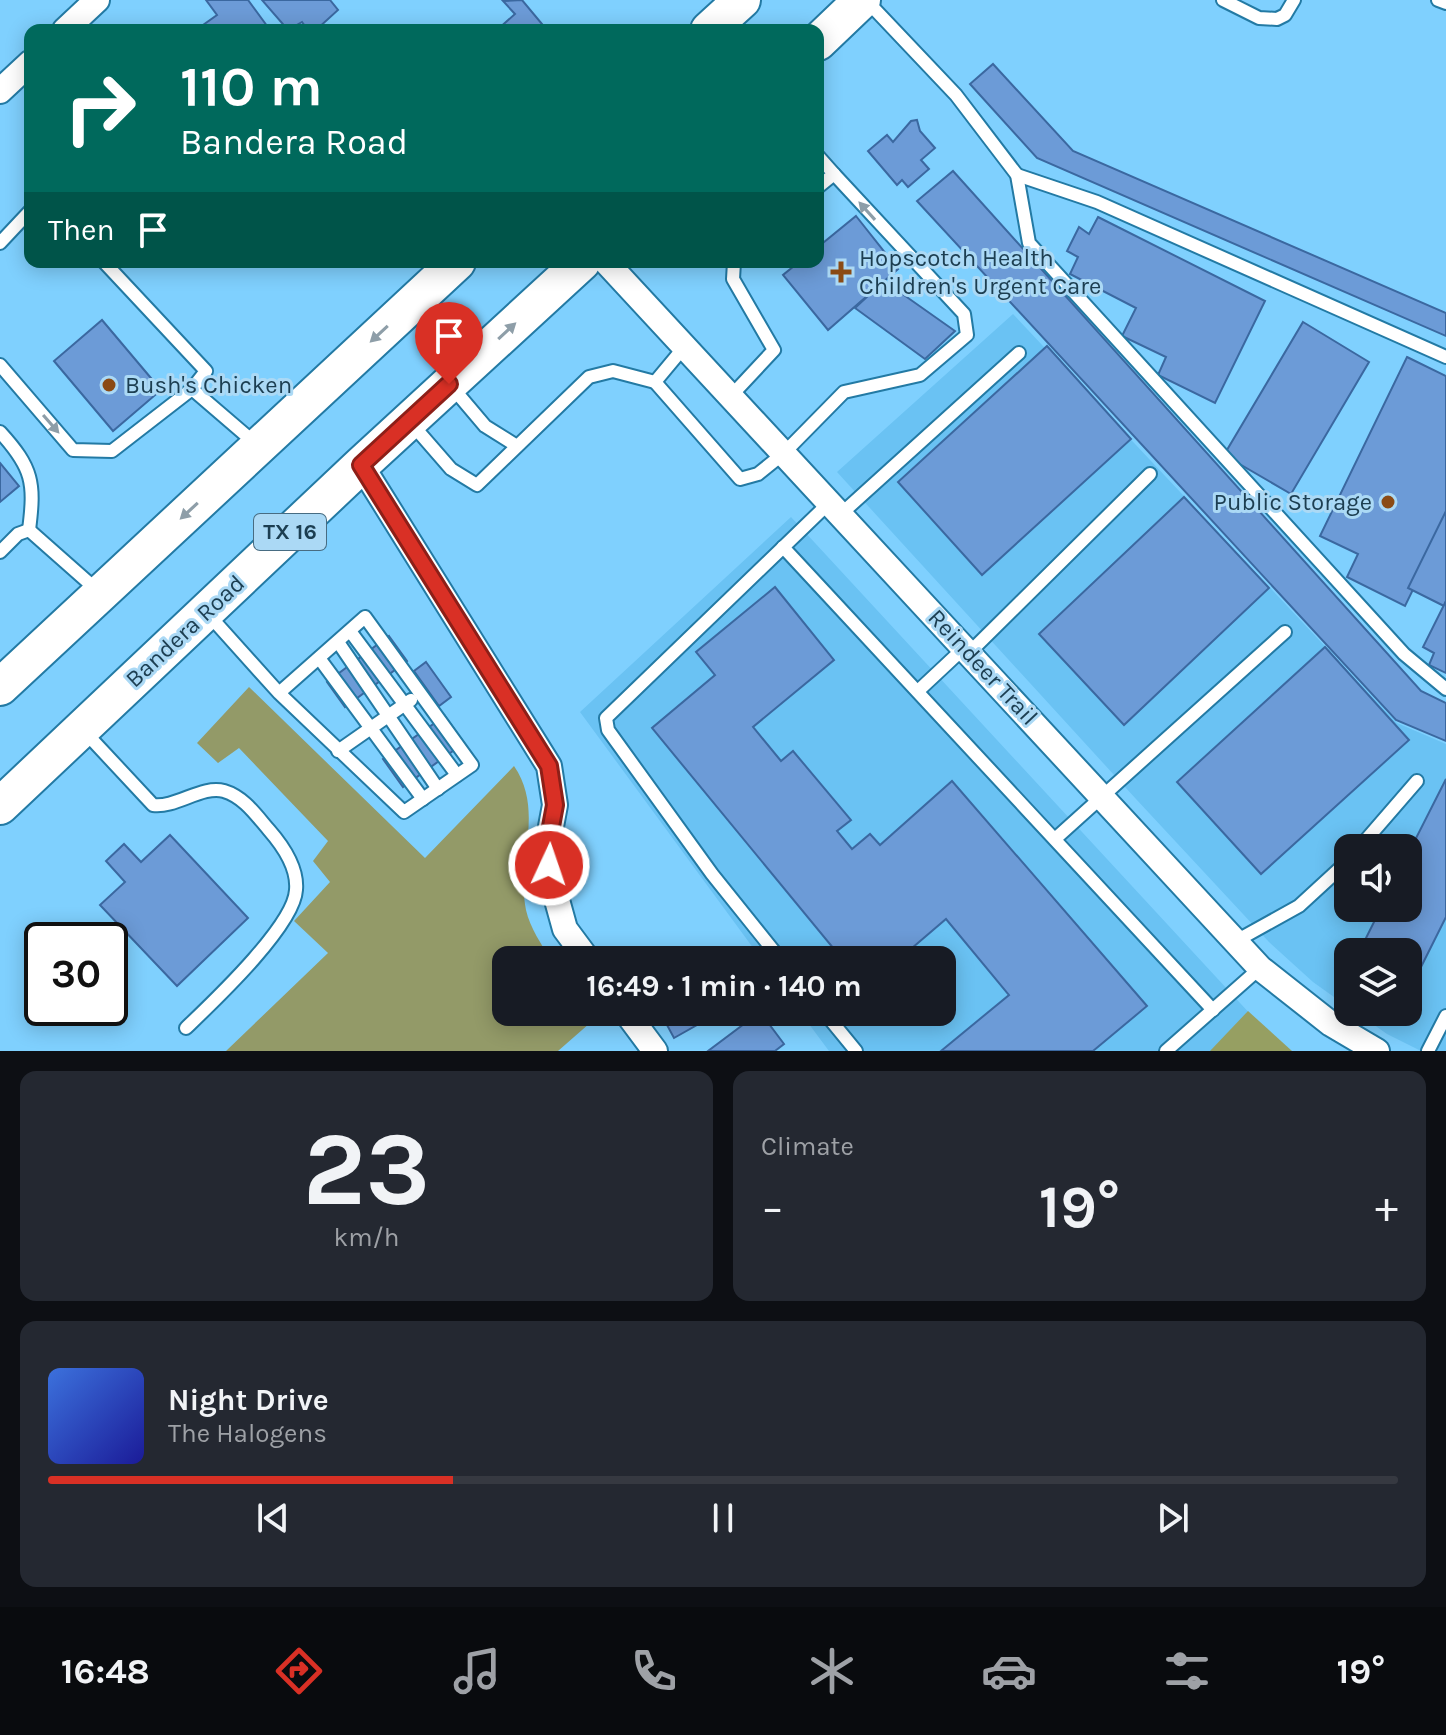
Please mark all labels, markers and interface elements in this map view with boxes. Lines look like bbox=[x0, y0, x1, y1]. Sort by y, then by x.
text: 110 m bbox=[180, 54, 323, 119]
icon: right bbox=[48, 56, 152, 160]
text: Bandera Road bbox=[180, 121, 408, 163]
one-way arrow bbox=[858, 201, 876, 220]
icon: arrive bbox=[131, 208, 175, 252]
text: Then bbox=[48, 212, 115, 248]
place label: Hopscotch Health Children's Urgent Care bbox=[859, 244, 1101, 300]
marker: Hopscotch Health Children's Urgent Care bbox=[830, 261, 852, 283]
pin bbox=[415, 302, 483, 384]
icon: arrive bbox=[427, 314, 471, 358]
one-way arrow bbox=[497, 323, 516, 341]
one-way arrow bbox=[370, 325, 389, 343]
place label: Bush's Chicken bbox=[125, 371, 292, 399]
marker: Bush's Chicken bbox=[100, 376, 118, 394]
one-way arrow bbox=[42, 413, 59, 433]
place label: Public Storage bbox=[1214, 488, 1372, 516]
marker: Public Storage bbox=[1379, 493, 1397, 511]
one-way arrow bbox=[180, 502, 199, 520]
road number: TX 16 bbox=[254, 514, 326, 550]
street label: Bandera Road bbox=[120, 569, 250, 693]
street label: Reindeer Trail bbox=[922, 603, 1044, 731]
position arrow bbox=[507, 823, 591, 907]
map controls bbox=[1334, 834, 1422, 1026]
button: sound bbox=[1334, 834, 1422, 922]
speed limit sign: 30 bbox=[24, 922, 128, 1026]
button: layers bbox=[1334, 938, 1422, 1026]
text: 16:49 · 1 min · 140 m bbox=[586, 968, 862, 1004]
text: 23 bbox=[303, 1109, 430, 1230]
text: Climate bbox=[761, 1131, 854, 1162]
text: 19° bbox=[1039, 1172, 1120, 1242]
text: − bbox=[761, 1182, 784, 1233]
text: + bbox=[1375, 1182, 1398, 1233]
text: km/h bbox=[334, 1222, 399, 1253]
text: Night Drive bbox=[168, 1382, 329, 1418]
text: The Halogens bbox=[168, 1418, 327, 1449]
icon: previous bbox=[251, 1496, 295, 1540]
icon: pause bbox=[701, 1496, 745, 1540]
icon: next bbox=[1151, 1496, 1195, 1540]
icon: directions bbox=[271, 1643, 327, 1699]
icon: music bbox=[449, 1643, 505, 1699]
icon: phone bbox=[626, 1643, 682, 1699]
icon: climate bbox=[804, 1643, 860, 1699]
icon: car bbox=[981, 1643, 1037, 1699]
icon: filters bbox=[1159, 1643, 1215, 1699]
text: 16:48 bbox=[61, 1650, 150, 1692]
text: 19° bbox=[1336, 1650, 1385, 1692]

